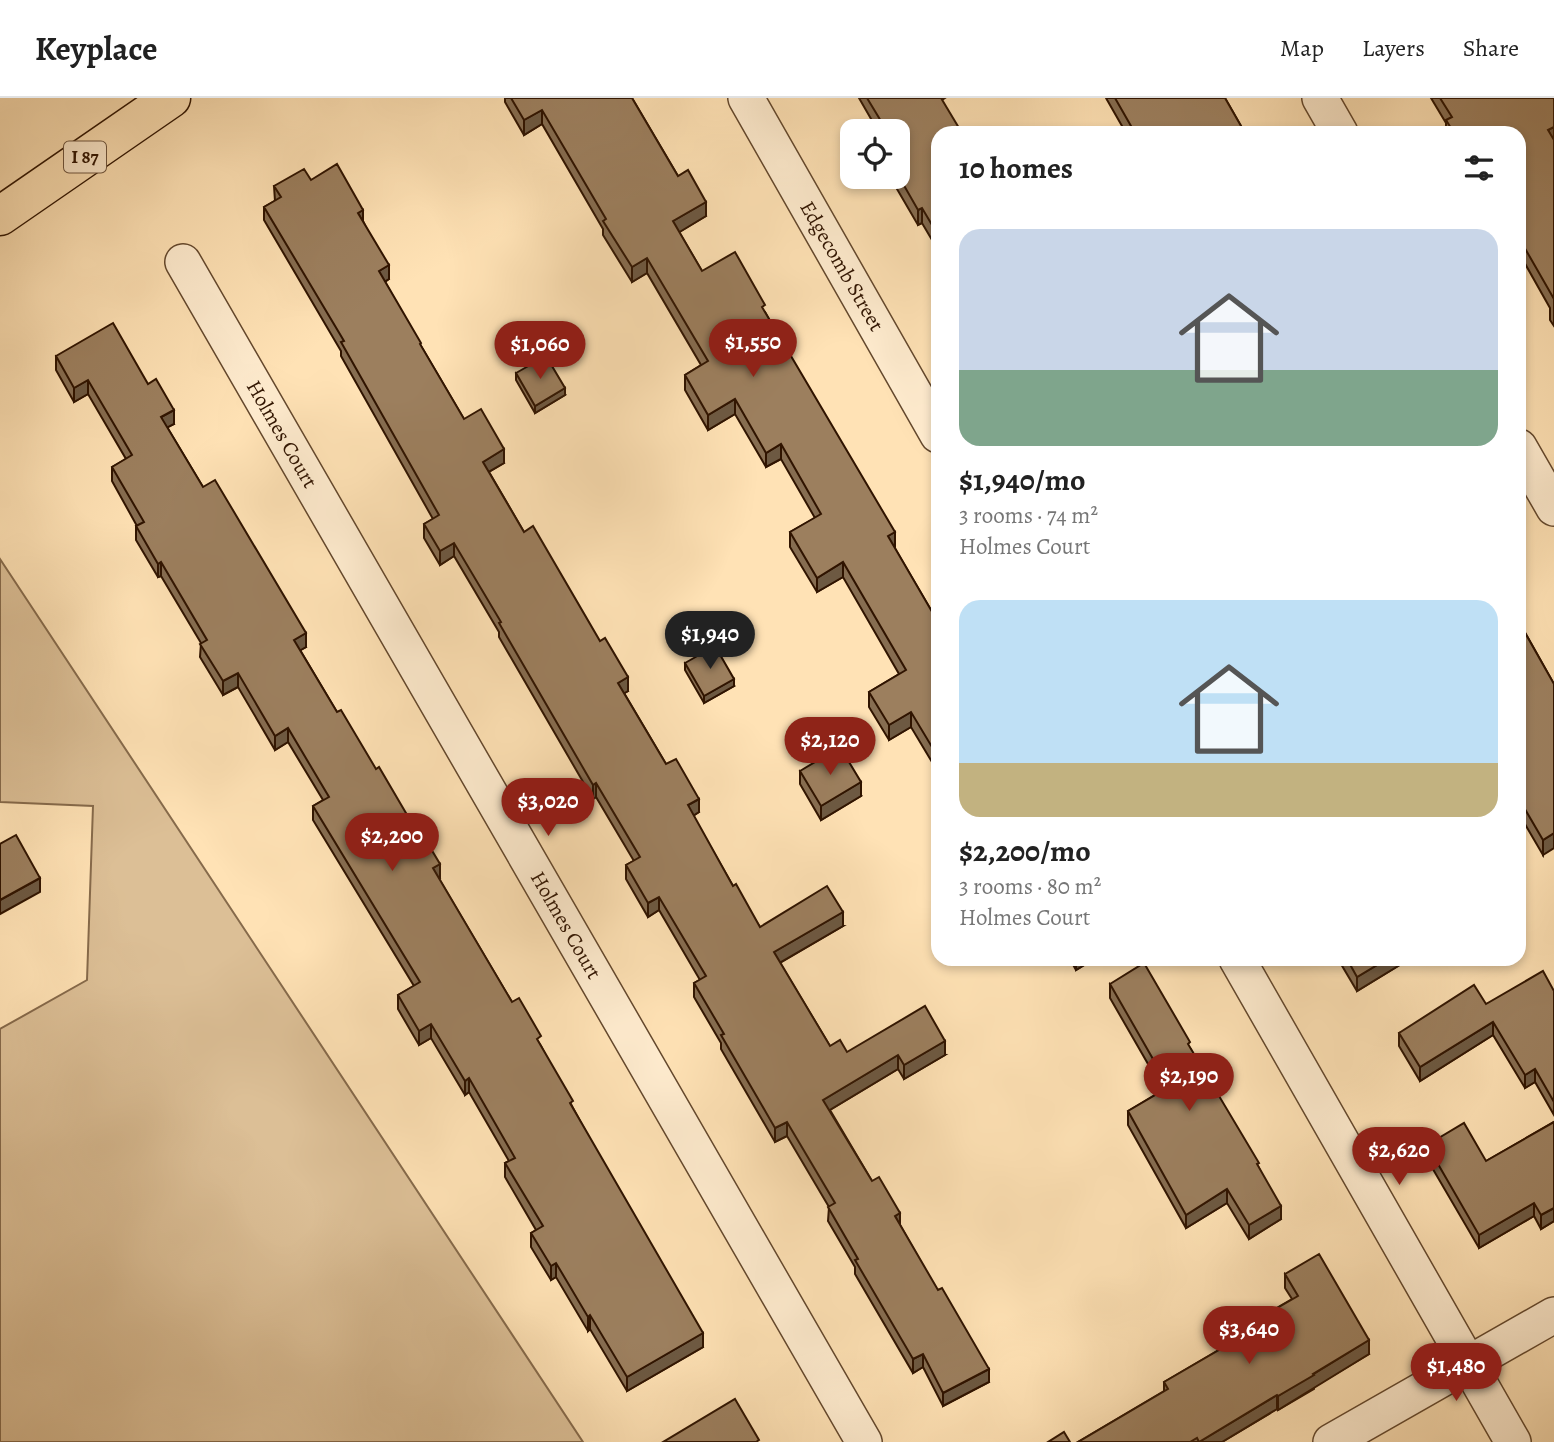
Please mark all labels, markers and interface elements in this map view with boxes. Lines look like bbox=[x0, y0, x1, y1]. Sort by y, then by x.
text: Keyplace bbox=[35, 26, 157, 71]
text: Map bbox=[1280, 32, 1324, 64]
text: Layers bbox=[1362, 32, 1425, 64]
text: Share bbox=[1463, 32, 1519, 64]
map controls bbox=[840, 119, 910, 189]
button: locate bbox=[840, 119, 910, 189]
road number: I 87 bbox=[64, 142, 106, 172]
text: 10 homes bbox=[959, 148, 1073, 188]
icon: filters bbox=[1460, 149, 1498, 187]
street label: Edgecomb Street bbox=[793, 196, 891, 336]
icon: home bbox=[1166, 275, 1292, 401]
pin: $1,550 bbox=[696, 320, 810, 379]
pin: $1,060 bbox=[483, 322, 597, 381]
text: $1,550 bbox=[725, 326, 781, 357]
text: $1,060 bbox=[510, 328, 570, 359]
street label: Holmes Court bbox=[240, 375, 324, 493]
text: $1,940/mo bbox=[959, 460, 1085, 500]
text: 3 rooms · 74 m² bbox=[959, 500, 1098, 531]
text: Holmes Court bbox=[959, 531, 1090, 562]
pin: $1,940 bbox=[653, 612, 767, 671]
text: $1,940 bbox=[681, 618, 739, 649]
icon: home bbox=[1166, 646, 1292, 772]
pin: $2,120 bbox=[773, 718, 887, 777]
text: $2,120 bbox=[801, 724, 859, 755]
pin: $3,020 bbox=[491, 778, 605, 838]
text: $3,020 bbox=[517, 785, 579, 816]
pin: $2,200 bbox=[335, 814, 449, 873]
text: $2,200 bbox=[361, 820, 423, 851]
text: $2,200/mo bbox=[959, 831, 1091, 871]
street label: Holmes Court bbox=[524, 866, 608, 984]
text: 3 rooms · 80 m² bbox=[959, 871, 1101, 902]
text: Holmes Court bbox=[959, 902, 1090, 933]
pin: $2,190 bbox=[1132, 1054, 1246, 1113]
text: $2,190 bbox=[1160, 1060, 1218, 1091]
pin: $2,620 bbox=[1342, 1128, 1456, 1187]
text: $2,620 bbox=[1368, 1134, 1430, 1165]
pin: $3,640 bbox=[1192, 1306, 1306, 1366]
text: $3,640 bbox=[1219, 1313, 1279, 1344]
pin: $1,480 bbox=[1399, 1344, 1513, 1403]
text: $1,480 bbox=[1427, 1350, 1485, 1381]

